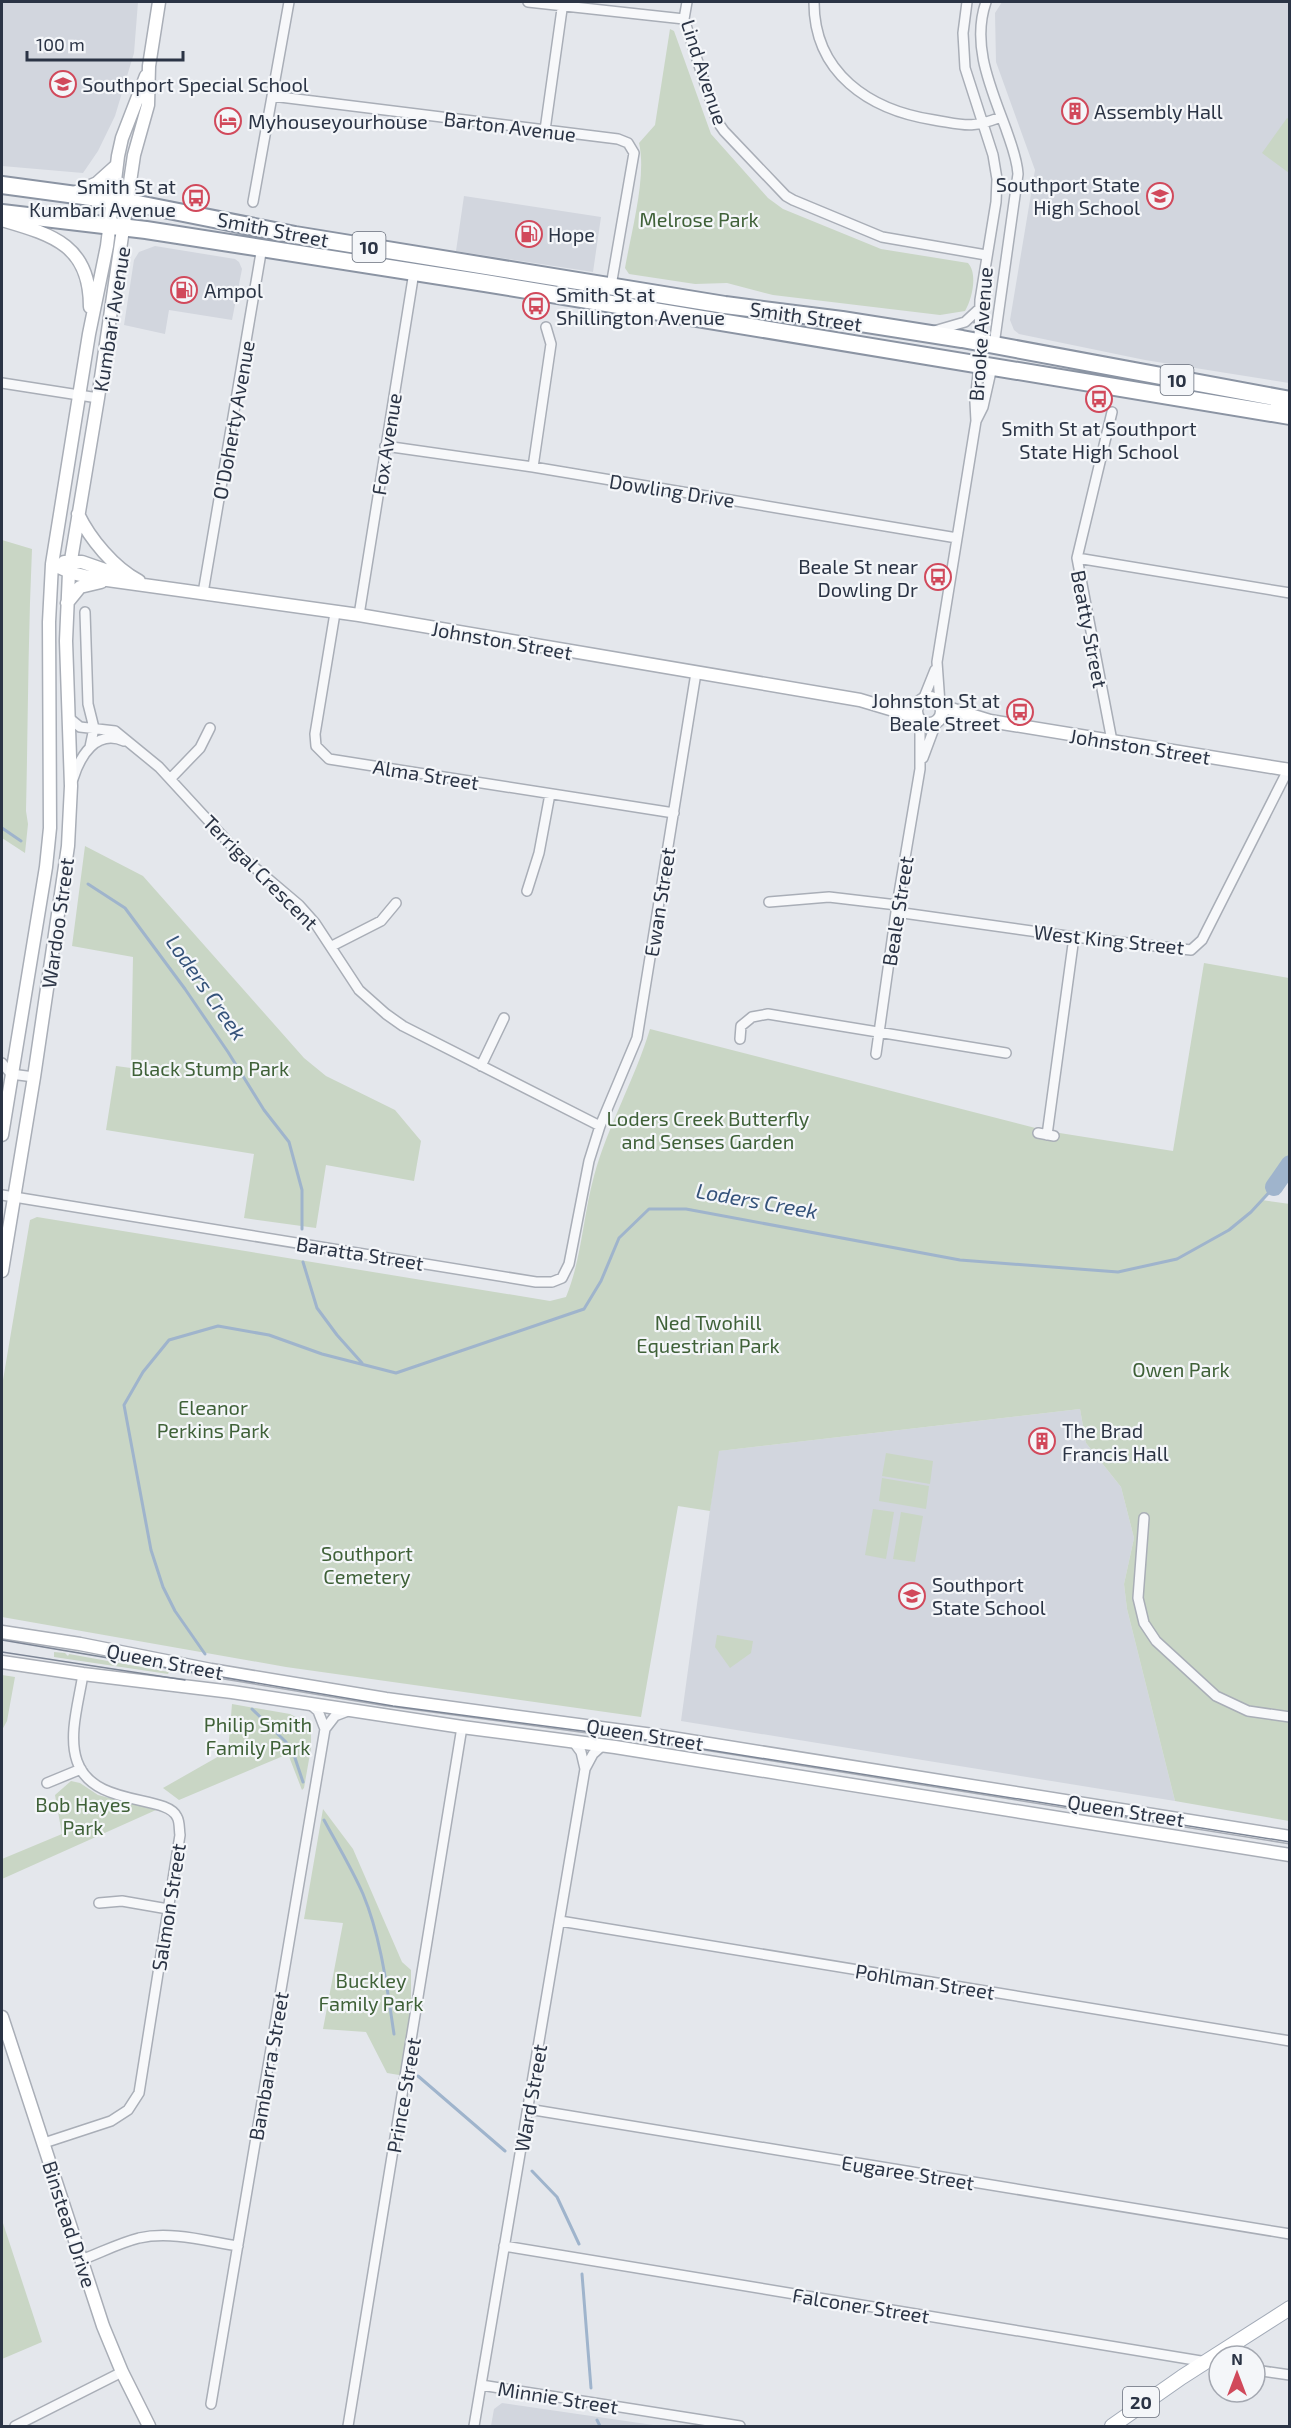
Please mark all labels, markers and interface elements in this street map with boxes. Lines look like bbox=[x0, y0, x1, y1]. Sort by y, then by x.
street label: Lind Avenue bbox=[677, 16, 733, 128]
scale bar bbox=[27, 24, 183, 62]
text: 100 m bbox=[36, 33, 85, 55]
school or university icon: Southport Special School bbox=[48, 69, 78, 99]
place label: Southport Special School bbox=[82, 72, 309, 96]
building icon: Assembly Hall bbox=[1060, 96, 1090, 126]
place label: Assembly Hall bbox=[1094, 99, 1223, 123]
hotel icon: Myhouseyourhouse bbox=[213, 106, 243, 136]
street label: Barton Avenue bbox=[443, 106, 577, 146]
place label: Myhouseyourhouse bbox=[248, 109, 428, 133]
place label: Southport State High School bbox=[996, 172, 1140, 219]
place label: Smith St at Kumbari Avenue bbox=[29, 174, 176, 221]
school or university icon: Southport State High School bbox=[1145, 181, 1175, 211]
bus stop icon: Smith St at Kumbari Avenue bbox=[181, 183, 211, 213]
street label: Smith Street bbox=[215, 206, 331, 252]
park label: Melrose Park bbox=[639, 207, 759, 231]
fuel station icon: Hope bbox=[514, 219, 544, 249]
place label: Hope bbox=[548, 222, 595, 246]
road number: 10 bbox=[352, 232, 386, 262]
street label: Kumbari Avenue bbox=[88, 245, 134, 393]
street label: Brooke Avenue bbox=[963, 266, 997, 402]
fuel station icon: Ampol bbox=[169, 275, 199, 305]
place label: Ampol bbox=[204, 278, 263, 302]
place label: Smith St at Shillington Avenue bbox=[556, 282, 725, 329]
bus stop icon: Smith St at Shillington Avenue bbox=[521, 291, 551, 321]
street label: Smith Street bbox=[748, 296, 864, 336]
street label: O'Doherty Avenue bbox=[207, 338, 259, 502]
road number: 10 bbox=[1160, 365, 1194, 395]
bus stop icon: Smith St at Southport State High School bbox=[1084, 384, 1114, 414]
street label: Fox Avenue bbox=[366, 391, 406, 497]
place label: Smith St at Southport State High School bbox=[1001, 416, 1197, 463]
street label: Dowling Drive bbox=[608, 468, 736, 512]
place label: Beale St near Dowling Dr bbox=[798, 554, 918, 601]
bus stop icon: Beale St near Dowling Dr bbox=[923, 562, 953, 592]
street label: Beatty Street bbox=[1067, 568, 1113, 690]
street label: Johnston Street bbox=[430, 616, 574, 664]
place label: Johnston St at Beale Street bbox=[872, 688, 1000, 735]
bus stop icon: Johnston St at Beale Street bbox=[1005, 697, 1035, 727]
street label: Johnston Street bbox=[1068, 723, 1212, 769]
street label: Alma Street bbox=[371, 754, 481, 794]
street label: Terrigal Crescent bbox=[199, 810, 324, 935]
street label: Ewan Street bbox=[639, 845, 680, 958]
street label: Beale Street bbox=[876, 854, 918, 968]
street label: Wardoo Street bbox=[36, 856, 78, 990]
street label: West King Street bbox=[1033, 919, 1186, 959]
water label: Loders Creek bbox=[162, 929, 253, 1045]
park label: Black Stump Park bbox=[131, 1056, 289, 1080]
park label: Loders Creek Butterfly and Senses Garden bbox=[607, 1106, 810, 1153]
water label: Loders Creek bbox=[694, 1177, 820, 1223]
street label: Baratta Street bbox=[295, 1231, 426, 1275]
park label: Ned Twohill Equestrian Park bbox=[636, 1310, 780, 1357]
park label: Owen Park bbox=[1132, 1357, 1230, 1381]
park label: Eleanor Perkins Park bbox=[157, 1395, 269, 1442]
place label: The Brad Francis Hall bbox=[1062, 1418, 1169, 1465]
building icon: The Brad Francis Hall bbox=[1027, 1426, 1057, 1456]
park label: Southport Cemetery bbox=[321, 1541, 413, 1588]
place label: Southport State School bbox=[932, 1572, 1046, 1619]
school or university icon: Southport State School bbox=[897, 1581, 927, 1611]
street label: Queen Street bbox=[105, 1638, 226, 1684]
park label: Philip Smith Family Park bbox=[204, 1712, 312, 1759]
street label: Queen Street bbox=[585, 1713, 705, 1755]
street label: Queen Street bbox=[1066, 1789, 1186, 1831]
park label: Bob Hayes Park bbox=[35, 1792, 131, 1839]
street label: Salmon Street bbox=[146, 1841, 190, 1972]
street label: Pohlman Street bbox=[854, 1958, 997, 2004]
park label: Buckley Family Park bbox=[319, 1968, 423, 2015]
street label: Bambarra Street bbox=[243, 1990, 293, 2142]
street label: Prince Street bbox=[381, 2035, 425, 2155]
street label: Ward Street bbox=[509, 2042, 551, 2154]
street label: Eugaree Street bbox=[840, 2150, 976, 2194]
street label: Binstead Drive bbox=[38, 2158, 102, 2290]
street label: Falconer Street bbox=[791, 2282, 932, 2328]
north arrow bbox=[1207, 2344, 1267, 2404]
text: N bbox=[1231, 2349, 1243, 2368]
street label: Minnie Street bbox=[496, 2376, 620, 2418]
road number: 20 bbox=[1123, 2387, 1159, 2417]

